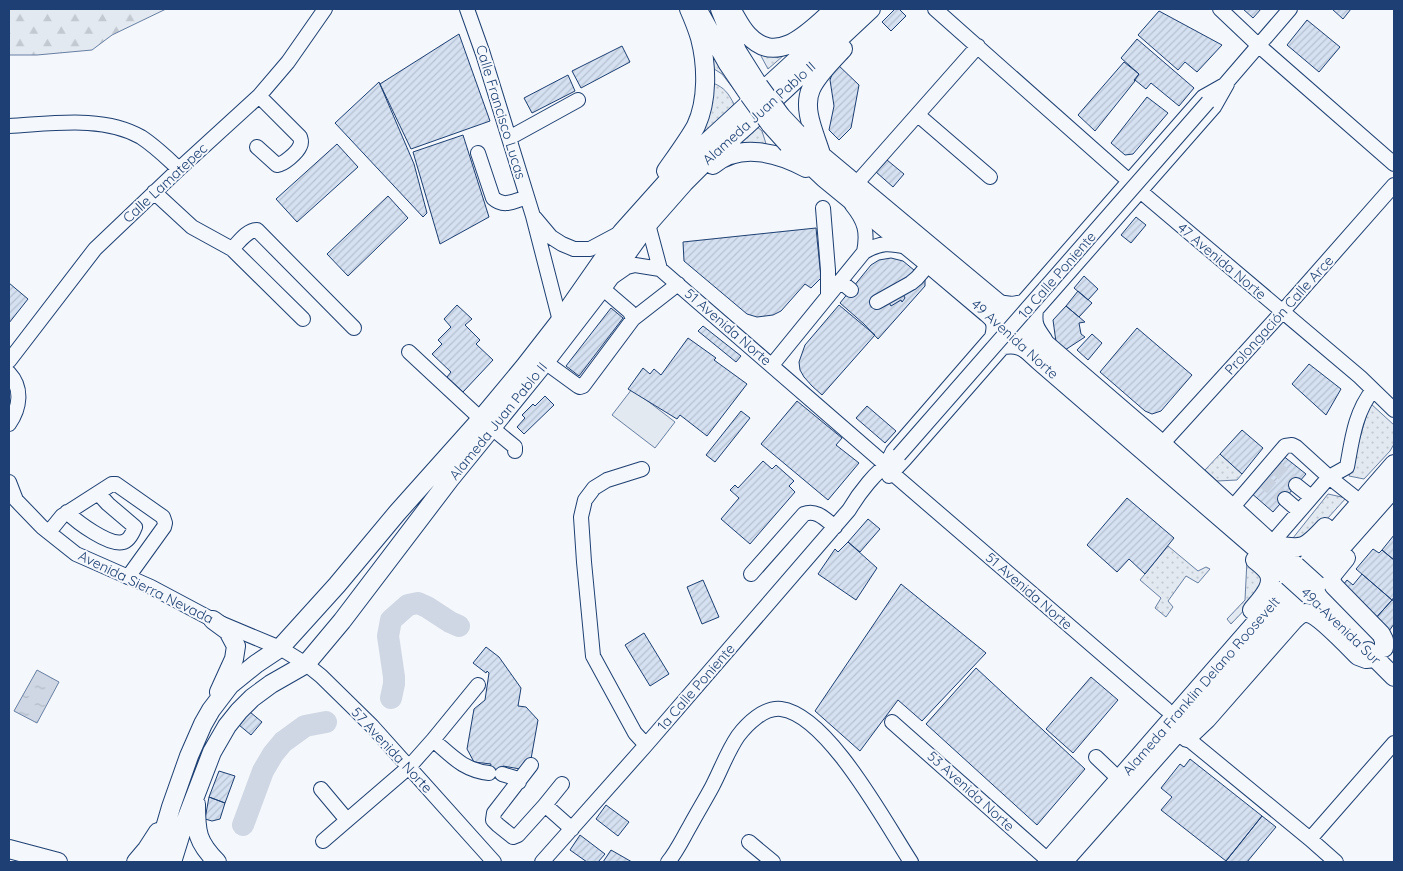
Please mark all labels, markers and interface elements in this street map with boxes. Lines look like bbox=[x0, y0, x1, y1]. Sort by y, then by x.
street label: Calle Francisco Lucas bbox=[472, 43, 530, 181]
street label: Alameda Juan Pablo II bbox=[699, 57, 819, 169]
street label: Calle Lamatepec bbox=[119, 139, 211, 227]
street label: 47 Avenida Norte bbox=[1174, 219, 1270, 303]
street label: 1a Calle Poniente bbox=[1014, 228, 1100, 322]
street label: Prolongación Calle Arce bbox=[1221, 252, 1337, 378]
street label: 51 Avenida Norte bbox=[681, 284, 775, 370]
street label: 49 Avenida Norte bbox=[968, 295, 1062, 383]
street label: Alameda Juan Pablo II bbox=[445, 359, 551, 483]
street label: Avenida Sierra Nevada bbox=[75, 546, 217, 628]
street label: 51 Avenida Norte bbox=[982, 548, 1076, 634]
street label: 49a Avenida Sur bbox=[1297, 583, 1385, 669]
street label: Alameda Franklin Delano Roosevelt bbox=[1118, 593, 1284, 779]
street label: 1a Calle Poniente bbox=[653, 640, 739, 734]
street label: 57 Avenida Norte bbox=[348, 703, 437, 797]
street label: 53 Avenida Norte bbox=[924, 747, 1018, 835]

